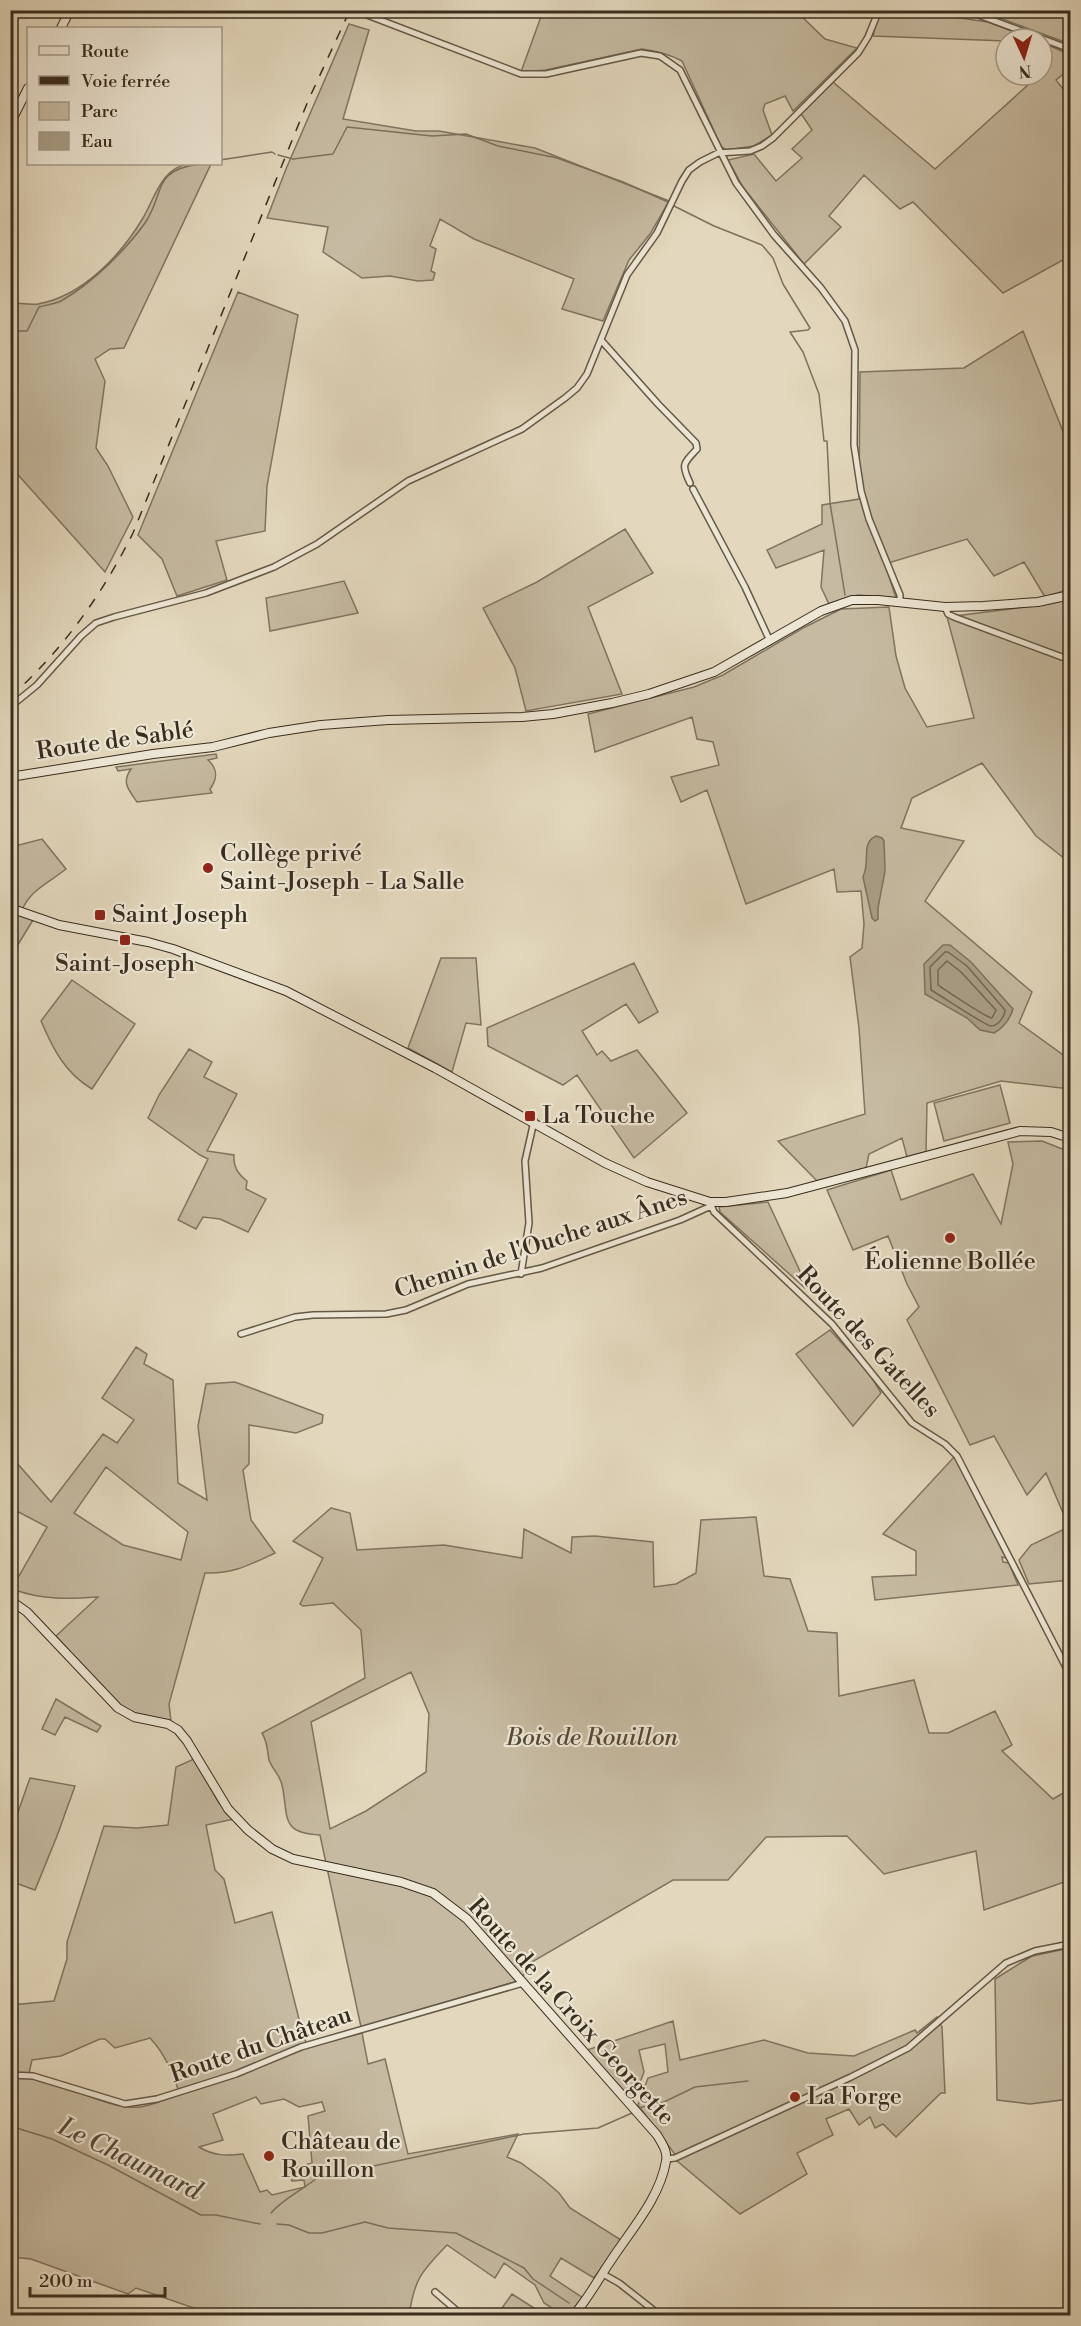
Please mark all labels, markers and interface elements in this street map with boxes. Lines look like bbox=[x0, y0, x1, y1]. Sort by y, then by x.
legend bbox=[27, 27, 222, 165]
north arrow bbox=[994, 27, 1054, 87]
text: Route bbox=[81, 40, 129, 63]
text: N bbox=[1018, 61, 1032, 81]
text: Voie ferrée bbox=[80, 70, 170, 93]
text: Parc bbox=[81, 100, 118, 123]
text: Eau bbox=[81, 130, 114, 153]
street label: Route de Sablé bbox=[34, 715, 196, 767]
place label: Collège privé Saint-Joseph - La Salle bbox=[220, 839, 465, 897]
marker: Collège privé Saint-Joseph - La Salle bbox=[201, 861, 215, 875]
place label: Saint Joseph bbox=[112, 900, 248, 930]
marker: Saint Joseph bbox=[93, 908, 107, 922]
marker: Saint-Joseph bbox=[118, 933, 132, 947]
place label: Saint-Joseph bbox=[55, 949, 195, 979]
place label: La Touche bbox=[542, 1101, 655, 1131]
marker: La Touche bbox=[523, 1109, 537, 1123]
street label: Chemin de l'Ouche aux Ânes bbox=[390, 1181, 691, 1306]
marker: Éolienne Bollée bbox=[943, 1231, 957, 1245]
place label: Éolienne Bollée bbox=[864, 1246, 1036, 1277]
street label: Route des Gatelles bbox=[790, 1260, 946, 1424]
park label: Bois de Rouillon bbox=[505, 1723, 679, 1753]
street label: Route de la Croix Georgette bbox=[461, 1892, 681, 2132]
street label: Route du Château bbox=[166, 2000, 356, 2090]
place label: La Forge bbox=[807, 2082, 902, 2112]
marker: La Forge bbox=[788, 2090, 802, 2104]
water label: Le Chaumard bbox=[52, 2110, 208, 2208]
place label: Château de Rouillon bbox=[281, 2127, 401, 2185]
marker: Château de Rouillon bbox=[262, 2149, 276, 2163]
scale bar bbox=[30, 2260, 165, 2298]
text: 200 m bbox=[39, 2270, 93, 2293]

